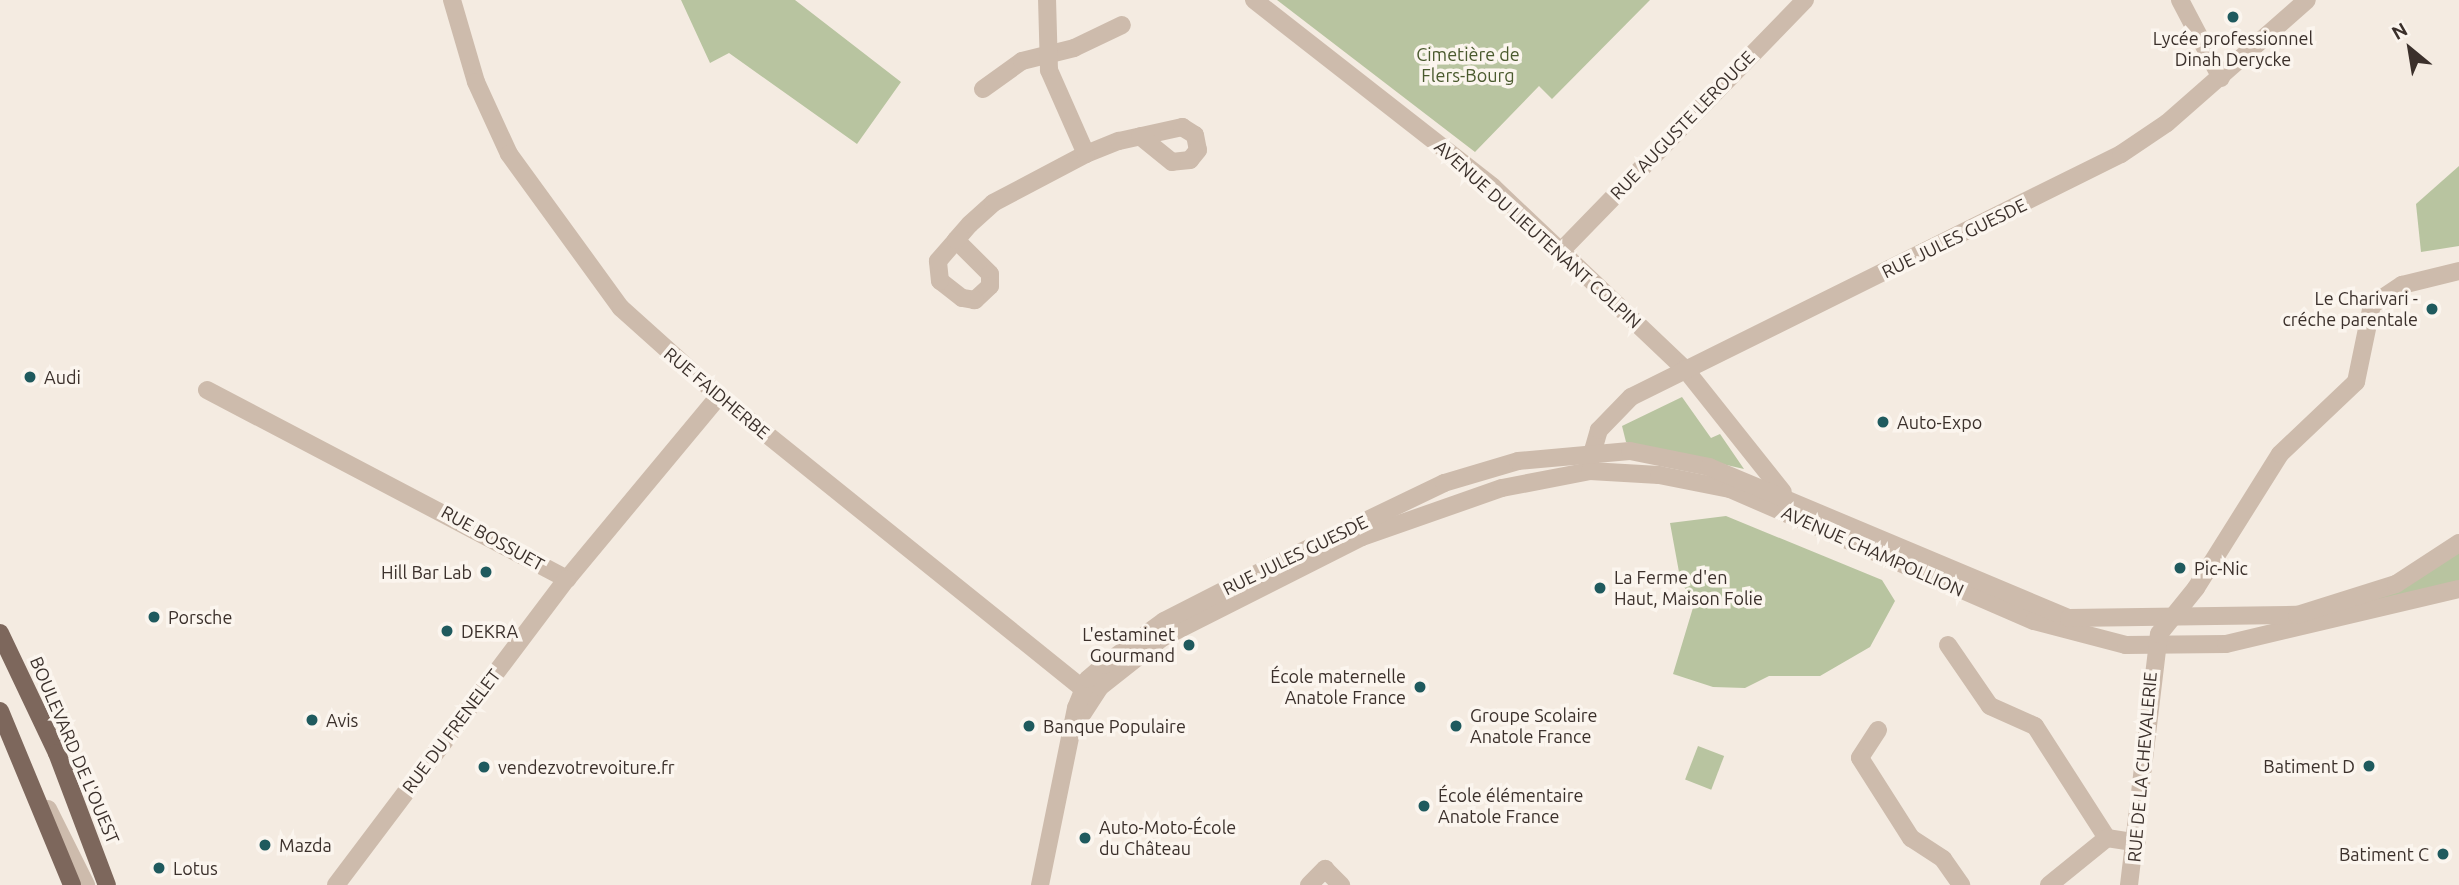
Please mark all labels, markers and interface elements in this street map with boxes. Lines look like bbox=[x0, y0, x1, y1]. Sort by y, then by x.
marker: Lycée professionnel Dinah Derycke bbox=[2225, 9, 2241, 25]
north arrow bbox=[2375, 14, 2445, 84]
text: N bbox=[2388, 18, 2411, 44]
place label: Lycée professionnel Dinah Derycke bbox=[2153, 28, 2313, 70]
park label: Cimetière de Flers-Bourg bbox=[1416, 44, 1520, 86]
street label: RUE AUGUSTE LEROUGE bbox=[1605, 46, 1759, 204]
street label: AVENUE DU LIEUTENANT COLPIN bbox=[1430, 135, 1646, 333]
street label: RUE JULES GUESDE bbox=[1878, 194, 2030, 282]
place label: Le Charivari - créche parentale bbox=[2282, 288, 2418, 330]
marker: Le Charivari - créche parentale bbox=[2424, 301, 2440, 317]
street label: RUE FAIDHERBE bbox=[660, 343, 774, 443]
place label: Audi bbox=[44, 366, 81, 388]
marker: Audi bbox=[22, 369, 38, 385]
place label: Auto-Expo bbox=[1897, 411, 1982, 433]
marker: Auto-Expo bbox=[1875, 414, 1891, 430]
street label: RUE BOSSUET bbox=[438, 501, 548, 575]
street label: AVENUE CHAMPOLLION bbox=[1779, 501, 1967, 601]
street label: RUE JULES GUESDE bbox=[1219, 511, 1371, 599]
place label: Pic-Nic bbox=[2194, 557, 2248, 579]
marker: Pic-Nic bbox=[2172, 560, 2188, 576]
place label: Hill Bar Lab bbox=[381, 561, 472, 583]
marker: Hill Bar Lab bbox=[478, 564, 494, 580]
place label: La Ferme d'en Haut, Maison Folie bbox=[1614, 567, 1763, 610]
marker: La Ferme d'en Haut, Maison Folie bbox=[1592, 580, 1608, 596]
place label: Porsche bbox=[168, 606, 232, 628]
marker: Porsche bbox=[146, 609, 162, 625]
place label: DEKRA bbox=[461, 620, 518, 642]
marker: DEKRA bbox=[439, 623, 455, 639]
place label: L'estaminet Gourmand bbox=[1082, 624, 1175, 666]
marker: L'estaminet Gourmand bbox=[1181, 637, 1197, 653]
street label: BOULEVARD DE L'OUEST bbox=[26, 653, 124, 847]
street label: RUE DU FRENELET bbox=[397, 665, 505, 797]
place label: École maternelle Anatole France bbox=[1270, 666, 1406, 708]
street label: RUE DE LA CHEVALERIE bbox=[2123, 671, 2161, 863]
marker: École maternelle Anatole France bbox=[1412, 679, 1428, 695]
place label: Groupe Scolaire Anatole France bbox=[1470, 705, 1598, 748]
place label: Avis bbox=[326, 709, 358, 731]
marker: Avis bbox=[304, 712, 320, 728]
place label: Banque Populaire bbox=[1043, 715, 1186, 737]
marker: Banque Populaire bbox=[1021, 718, 1037, 734]
marker: Groupe Scolaire Anatole France bbox=[1448, 718, 1464, 734]
place label: Batiment D bbox=[2263, 755, 2355, 777]
place label: vendezvotrevoiture.fr bbox=[498, 756, 675, 778]
marker: Batiment D bbox=[2361, 758, 2377, 774]
marker: vendezvotrevoiture.fr bbox=[476, 759, 492, 775]
place label: École élémentaire Anatole France bbox=[1438, 785, 1583, 828]
marker: École élémentaire Anatole France bbox=[1416, 798, 1432, 814]
place label: Auto-Moto-École du Château bbox=[1099, 817, 1236, 860]
marker: Auto-Moto-École du Château bbox=[1077, 830, 1093, 846]
place label: Mazda bbox=[279, 834, 332, 856]
marker: Mazda bbox=[257, 837, 273, 853]
place label: Batiment C bbox=[2339, 843, 2429, 865]
marker: Batiment C bbox=[2435, 846, 2451, 862]
place label: Lotus bbox=[173, 857, 218, 879]
marker: Lotus bbox=[151, 860, 167, 876]

